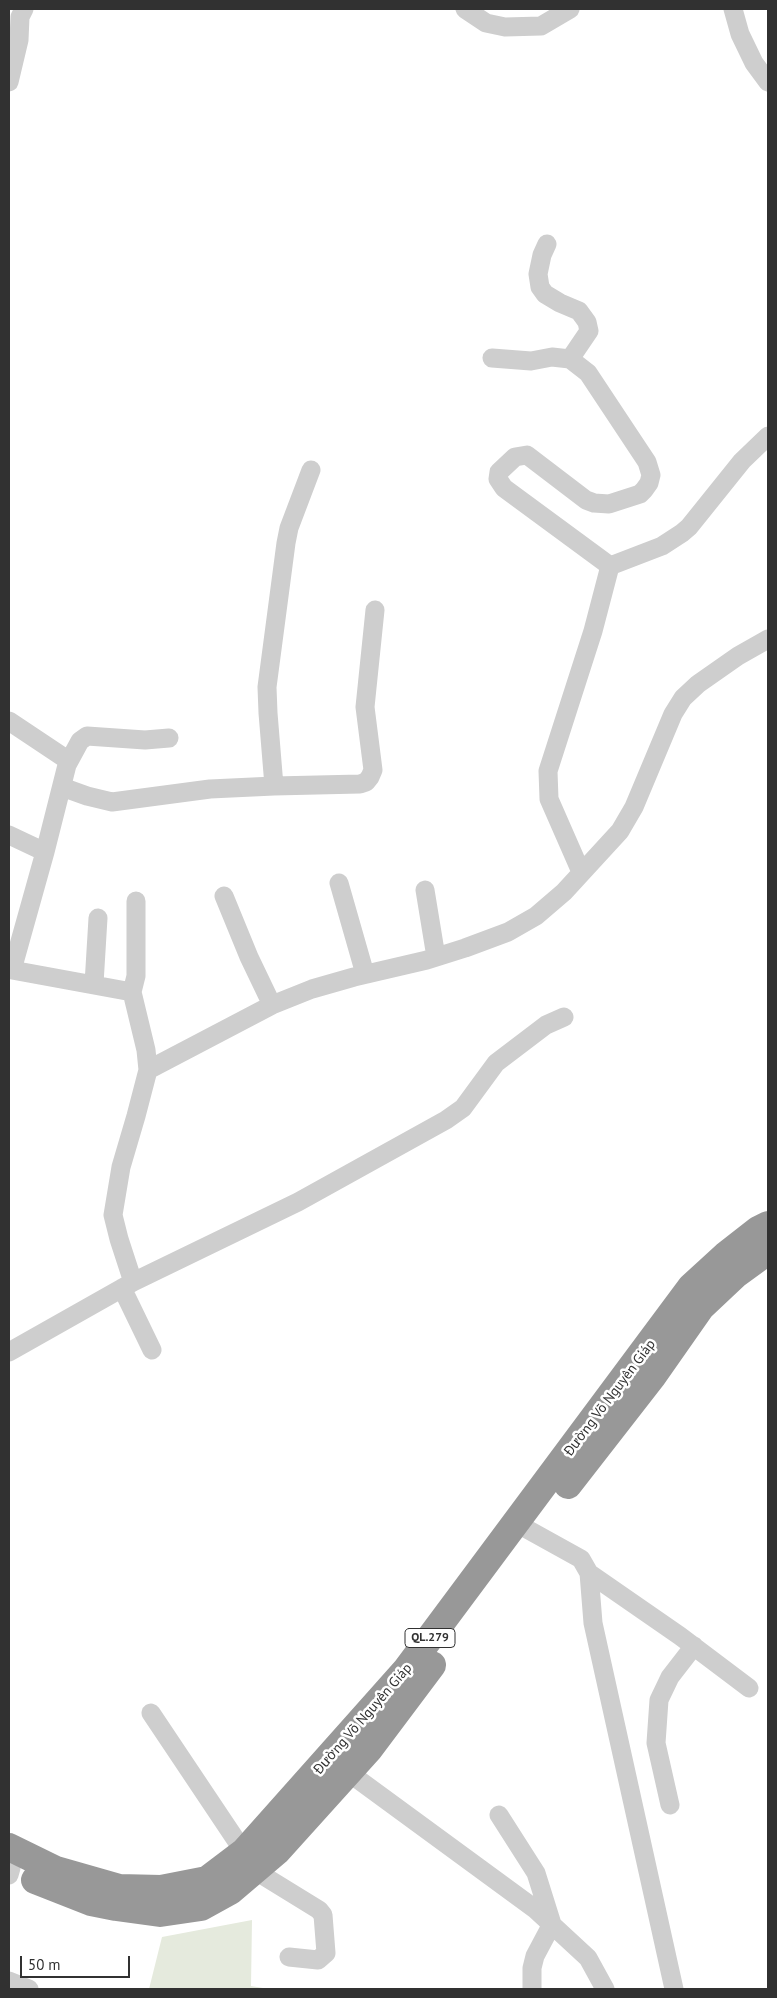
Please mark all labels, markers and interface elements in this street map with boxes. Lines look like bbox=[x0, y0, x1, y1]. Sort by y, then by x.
street label: Đường Võ Nguyên Giáp bbox=[561, 1337, 659, 1459]
road number: QL.279 bbox=[405, 1629, 455, 1648]
street label: Đường Võ Nguyên Giáp bbox=[310, 1660, 416, 1778]
scale bar bbox=[22, 1946, 132, 1978]
text: 50 m bbox=[28, 1955, 61, 1974]

